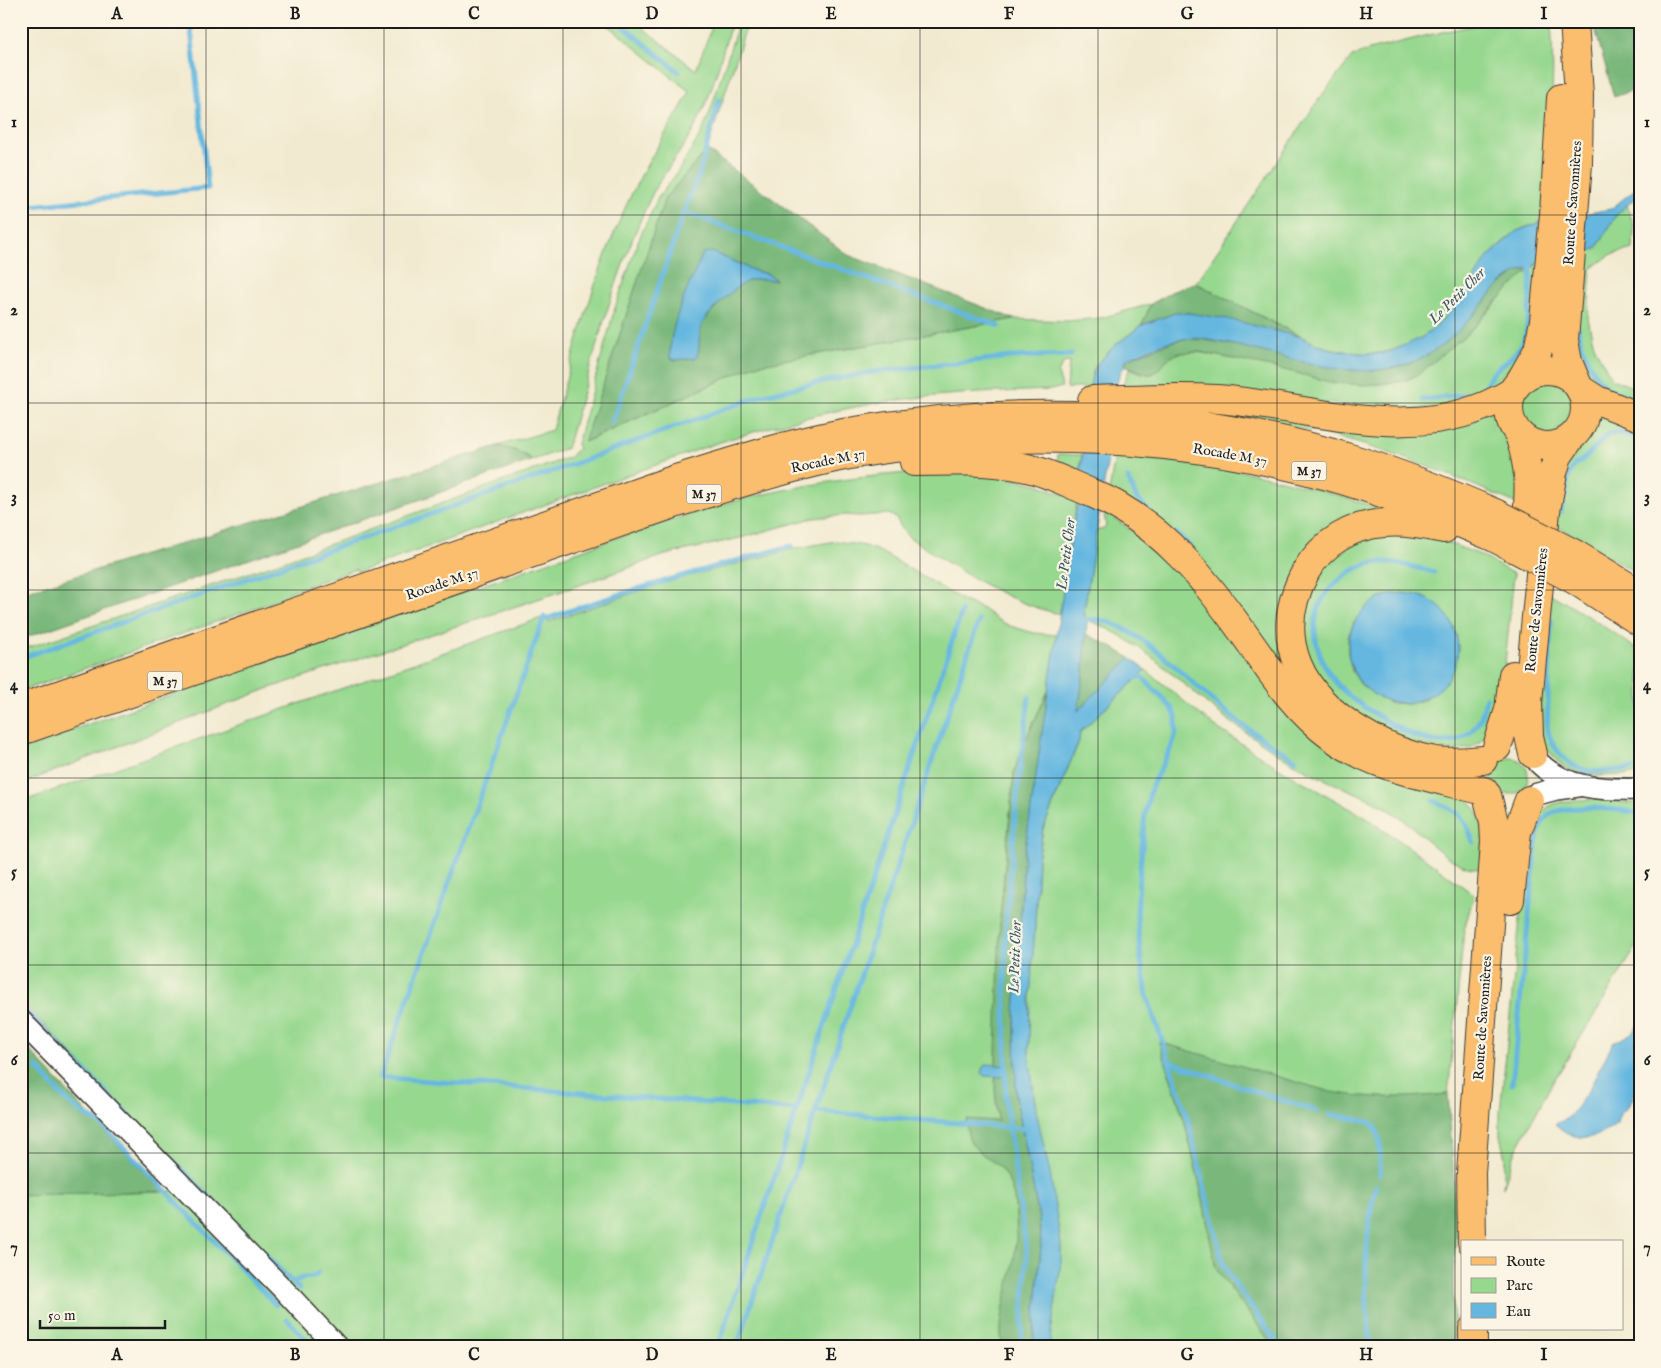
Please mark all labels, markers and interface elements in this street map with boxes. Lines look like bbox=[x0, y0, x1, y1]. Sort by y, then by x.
text: A bbox=[111, 5, 124, 25]
text: B bbox=[290, 5, 301, 25]
text: C bbox=[468, 5, 480, 25]
text: D bbox=[646, 5, 659, 25]
text: E bbox=[825, 5, 837, 25]
text: F bbox=[1004, 5, 1015, 25]
text: G bbox=[1181, 5, 1194, 25]
text: H bbox=[1359, 5, 1373, 25]
text: I bbox=[1541, 5, 1548, 25]
text: 1 bbox=[11, 113, 17, 133]
text: 1 bbox=[1644, 113, 1650, 133]
street label: Route de Savonnières bbox=[1560, 140, 1586, 266]
water label: Le Petit Cher bbox=[1424, 263, 1490, 329]
text: 2 bbox=[10, 301, 18, 321]
text: 2 bbox=[1643, 301, 1651, 321]
street label: Rocade M 37 bbox=[1191, 440, 1269, 470]
street label: Rocade M 37 bbox=[789, 444, 867, 478]
road number: M 37 bbox=[1292, 462, 1326, 481]
road number: M 37 bbox=[686, 484, 722, 504]
text: 3 bbox=[11, 488, 17, 508]
text: 3 bbox=[1644, 488, 1650, 508]
water label: Le Petit Cher bbox=[1052, 516, 1080, 592]
street label: Route de Savonnières bbox=[1522, 547, 1552, 673]
street label: Rocade M 37 bbox=[404, 563, 480, 605]
road number: M 37 bbox=[148, 671, 182, 690]
text: 4 bbox=[10, 676, 19, 696]
text: 4 bbox=[1643, 676, 1652, 696]
text: 5 bbox=[11, 863, 17, 883]
text: 5 bbox=[1644, 863, 1650, 883]
water label: Le Petit Cher bbox=[1004, 920, 1026, 995]
street label: Route de Savonnières bbox=[1470, 955, 1496, 1081]
text: 6 bbox=[11, 1051, 19, 1071]
text: 6 bbox=[1644, 1051, 1652, 1071]
text: 7 bbox=[10, 1238, 18, 1258]
text: 7 bbox=[1643, 1238, 1651, 1258]
legend bbox=[1461, 1240, 1624, 1330]
text: Route bbox=[1506, 1252, 1545, 1271]
text: Parc bbox=[1506, 1276, 1533, 1295]
scale bar bbox=[40, 1298, 165, 1330]
text: Eau bbox=[1506, 1302, 1531, 1321]
text: 50 m bbox=[48, 1306, 76, 1325]
text: A bbox=[111, 1346, 124, 1366]
text: B bbox=[290, 1346, 301, 1366]
text: C bbox=[468, 1346, 480, 1366]
text: D bbox=[646, 1346, 659, 1366]
text: E bbox=[825, 1346, 837, 1366]
text: F bbox=[1004, 1346, 1015, 1366]
text: G bbox=[1181, 1346, 1194, 1366]
text: H bbox=[1359, 1346, 1373, 1366]
text: I bbox=[1541, 1346, 1548, 1366]

